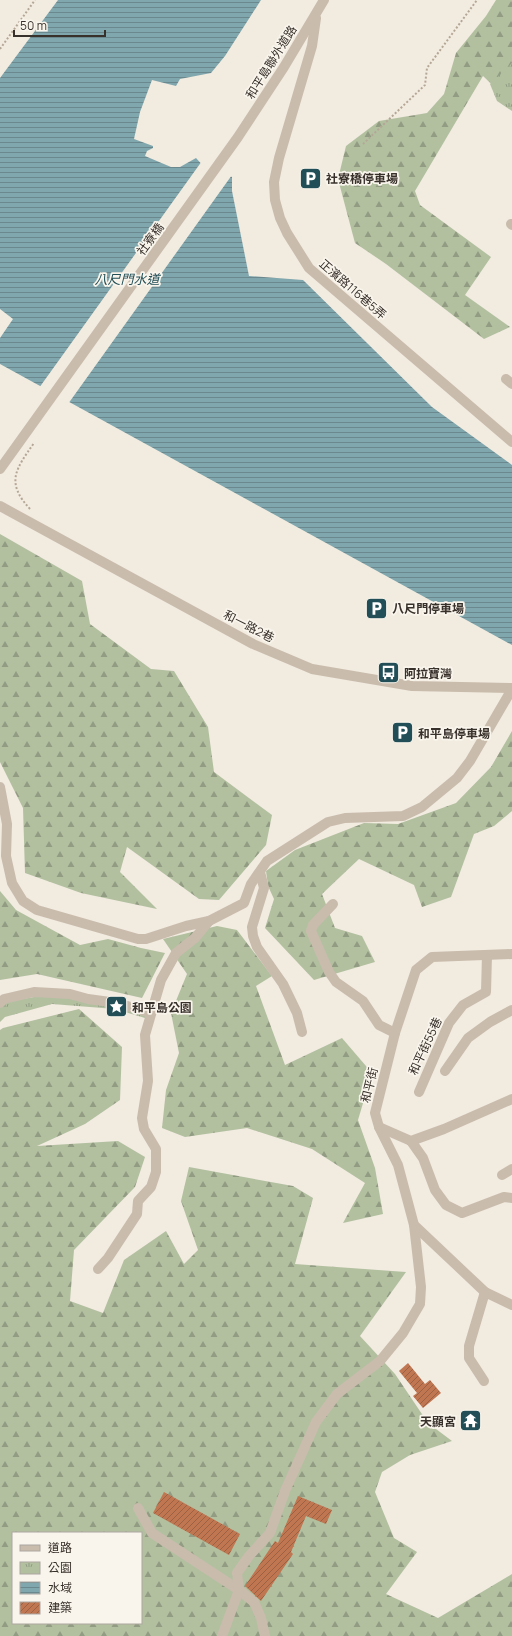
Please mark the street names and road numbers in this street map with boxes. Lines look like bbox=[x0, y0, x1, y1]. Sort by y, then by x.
street label: 和平島聯外道路 bbox=[242, 22, 300, 102]
street label: 社寮橋 bbox=[133, 219, 167, 259]
street label: 正濱路116巷5弄 bbox=[316, 255, 390, 323]
street label: 和一路2巷 bbox=[221, 606, 277, 646]
street label: 和平街55巷 bbox=[404, 1014, 446, 1078]
street label: 和平街 bbox=[356, 1065, 382, 1105]

